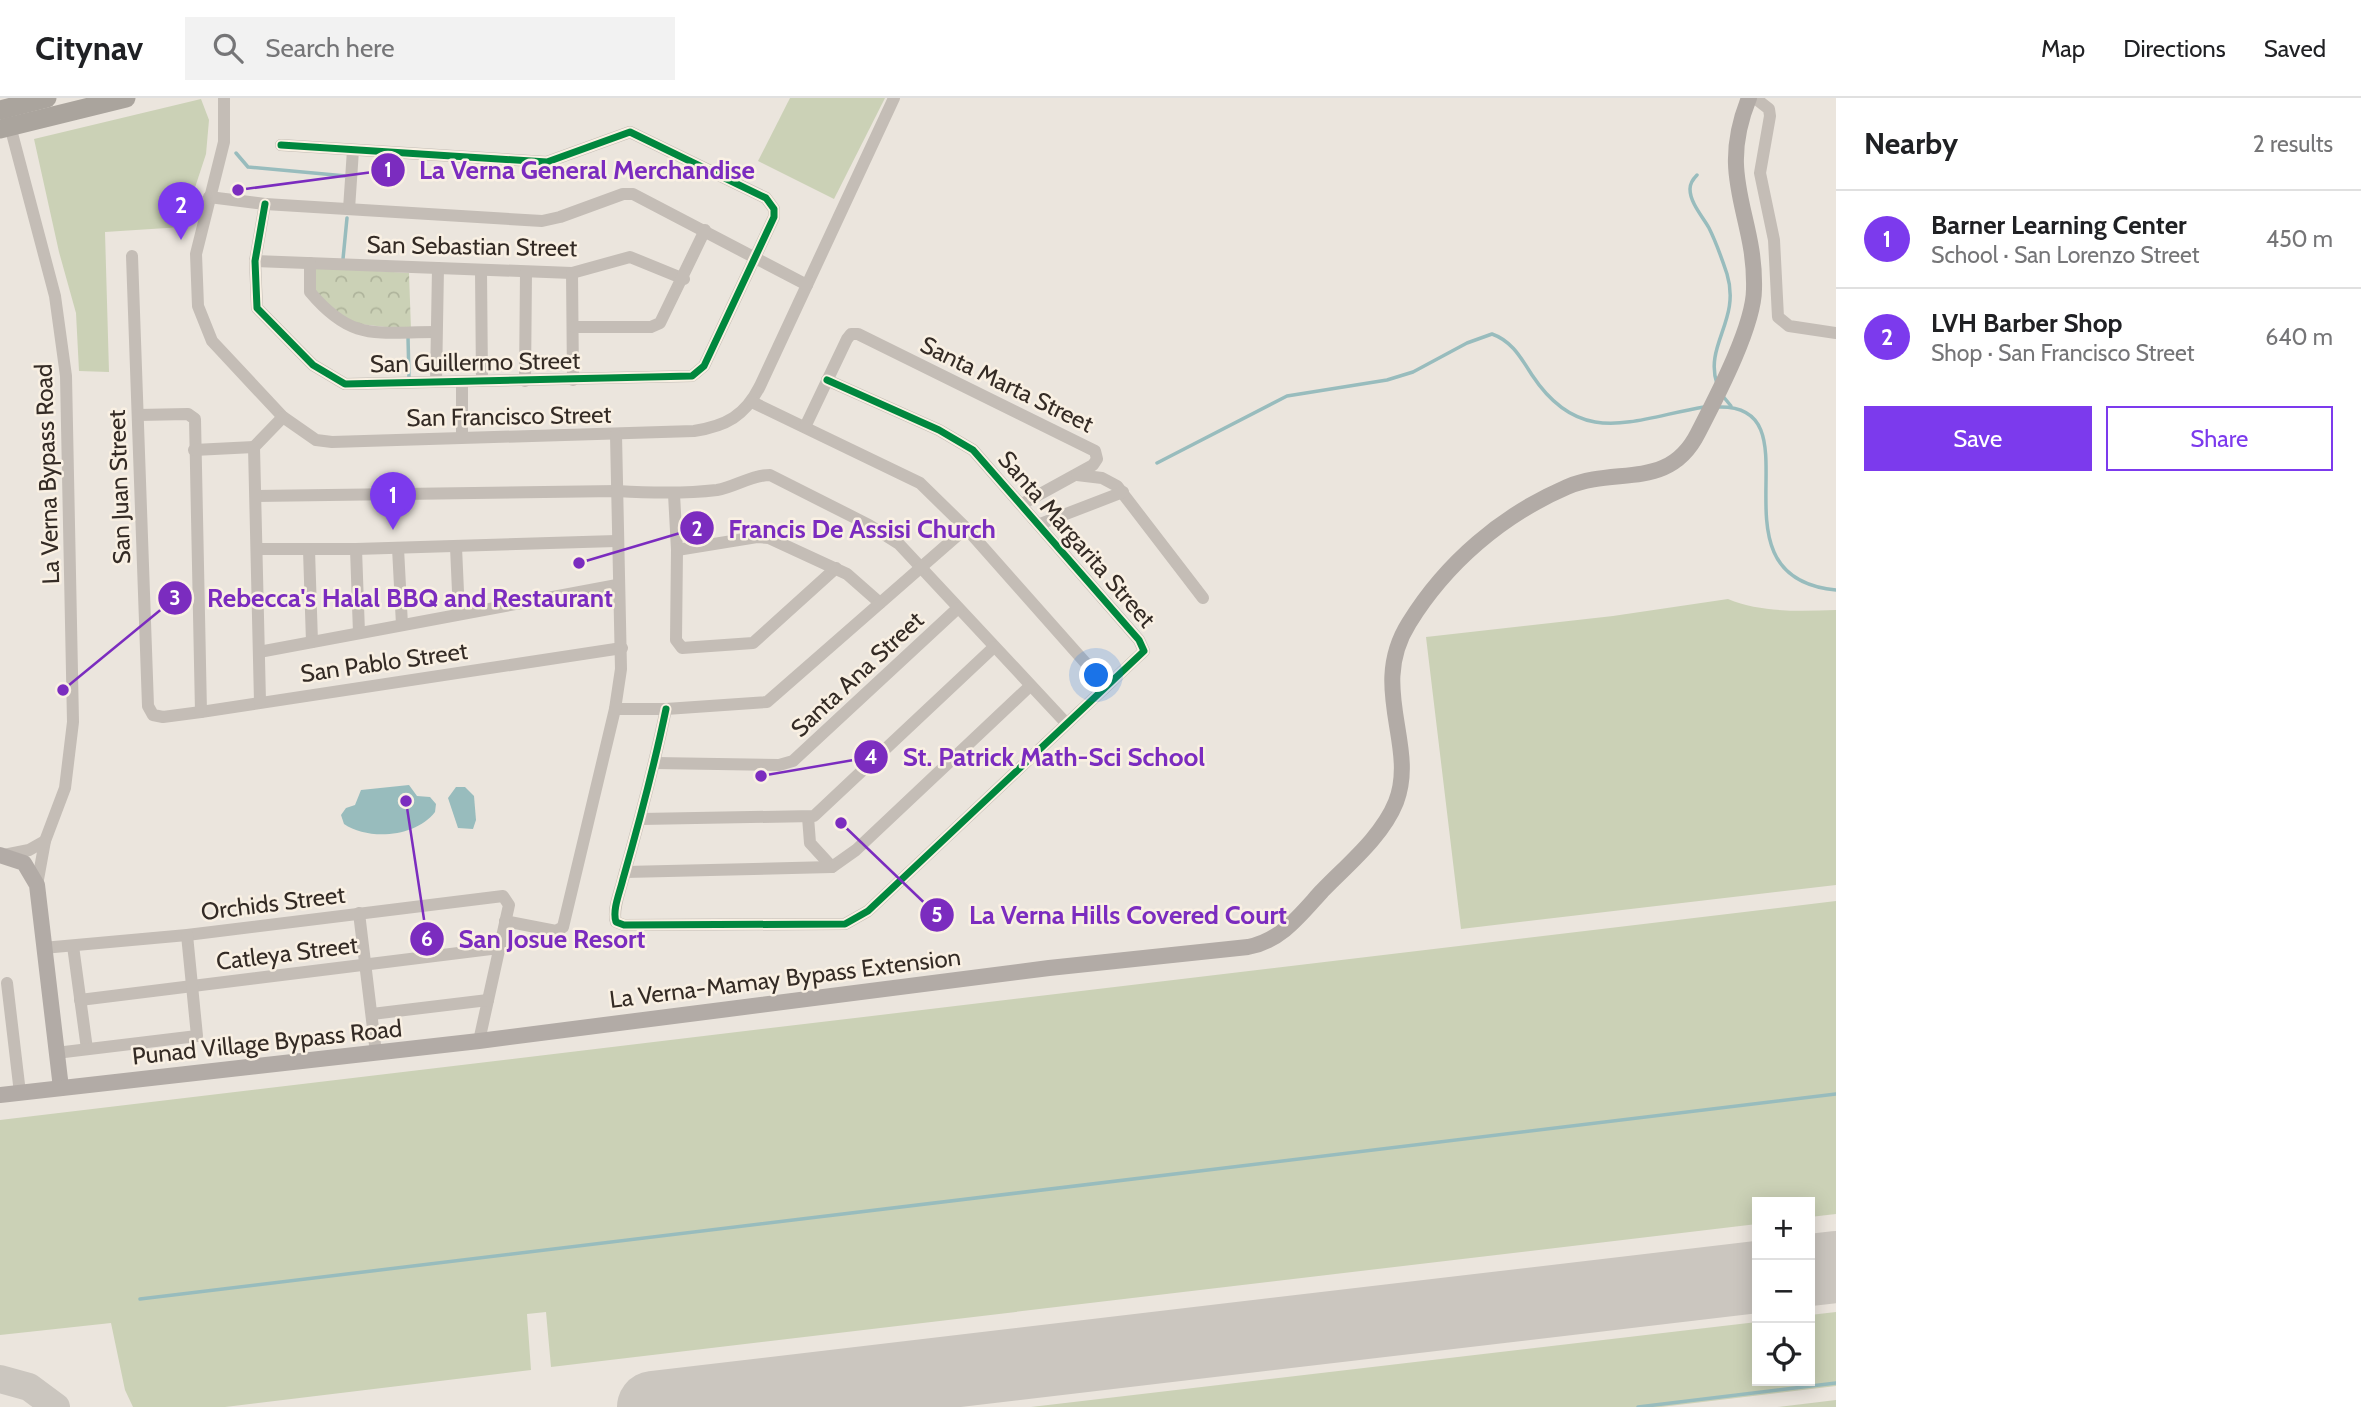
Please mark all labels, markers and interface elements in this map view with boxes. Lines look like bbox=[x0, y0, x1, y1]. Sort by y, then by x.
search box bbox=[185, 17, 675, 80]
text: Citynav bbox=[35, 28, 143, 68]
icon: search bbox=[209, 29, 247, 67]
text: Search here bbox=[265, 32, 394, 64]
text: Map bbox=[2041, 34, 2085, 63]
text: Directions bbox=[2123, 34, 2226, 63]
text: Saved bbox=[2264, 34, 2326, 63]
text: Nearby bbox=[1864, 125, 1958, 162]
text: 2 results bbox=[2253, 130, 2333, 158]
callout: La Verna General Merchandise bbox=[370, 147, 769, 194]
text: La Verna General Merchandise bbox=[419, 154, 755, 186]
text: 1 bbox=[384, 157, 392, 182]
pin: 2 bbox=[158, 182, 204, 240]
text: Barner Learning Center bbox=[1931, 209, 2187, 241]
text: 1 bbox=[1883, 225, 1891, 253]
text: 450 m bbox=[2266, 225, 2333, 253]
street label: San Sebastian Street bbox=[366, 230, 578, 262]
text: School · San Lorenzo Street bbox=[1931, 241, 2199, 269]
text: LVH Barber Shop bbox=[1931, 307, 2122, 339]
text: 2 bbox=[1881, 323, 1893, 351]
text: 640 m bbox=[2265, 323, 2333, 351]
street label: Santa Marta Street bbox=[916, 330, 1098, 438]
text: Shop · San Francisco Street bbox=[1931, 339, 2195, 367]
street label: San Guillermo Street bbox=[370, 346, 580, 378]
street label: La Verna Bypass Road bbox=[29, 363, 65, 585]
street label: San Francisco Street bbox=[406, 400, 612, 432]
button: Save bbox=[1864, 406, 2092, 471]
button: Share bbox=[2106, 406, 2333, 471]
street label: San Juan Street bbox=[102, 409, 136, 565]
street label: Santa Margarita Street bbox=[992, 445, 1162, 633]
pin: 1 bbox=[370, 472, 416, 530]
callout: Francis De Assisi Church bbox=[679, 505, 1010, 552]
text: Francis De Assisi Church bbox=[728, 513, 996, 545]
text: 2 bbox=[691, 516, 703, 541]
callout: Rebecca's Halal BBQ and Restaurant bbox=[158, 575, 626, 622]
text: Rebecca's Halal BBQ and Restaurant bbox=[207, 582, 613, 614]
text: 3 bbox=[169, 585, 181, 610]
street label: Santa Ana Street bbox=[785, 605, 929, 743]
street label: San Pablo Street bbox=[299, 636, 469, 688]
your location bbox=[1079, 658, 1113, 692]
callout: St. Patrick Math-Sci School bbox=[854, 733, 1219, 780]
text: St. Patrick Math-Sci School bbox=[903, 741, 1205, 773]
text: 4 bbox=[864, 744, 878, 769]
street label: Orchids Street bbox=[199, 880, 347, 926]
callout: La Verna Hills Covered Court bbox=[920, 892, 1301, 939]
text: La Verna Hills Covered Court bbox=[969, 899, 1287, 931]
text: 5 bbox=[931, 902, 943, 927]
callout: San Josue Resort bbox=[410, 915, 660, 962]
text: San Josue Resort bbox=[458, 923, 646, 955]
text: 6 bbox=[421, 926, 433, 951]
street label: Catleya Street bbox=[215, 930, 359, 976]
street label: La Verna-Mamay Bypass Extension bbox=[608, 942, 962, 1014]
street label: Punad Village Bypass Road bbox=[131, 1013, 403, 1071]
map controls bbox=[1752, 1197, 1815, 1386]
button: + bbox=[1752, 1197, 1815, 1260]
button: − bbox=[1752, 1260, 1815, 1323]
button: locate bbox=[1752, 1323, 1815, 1386]

